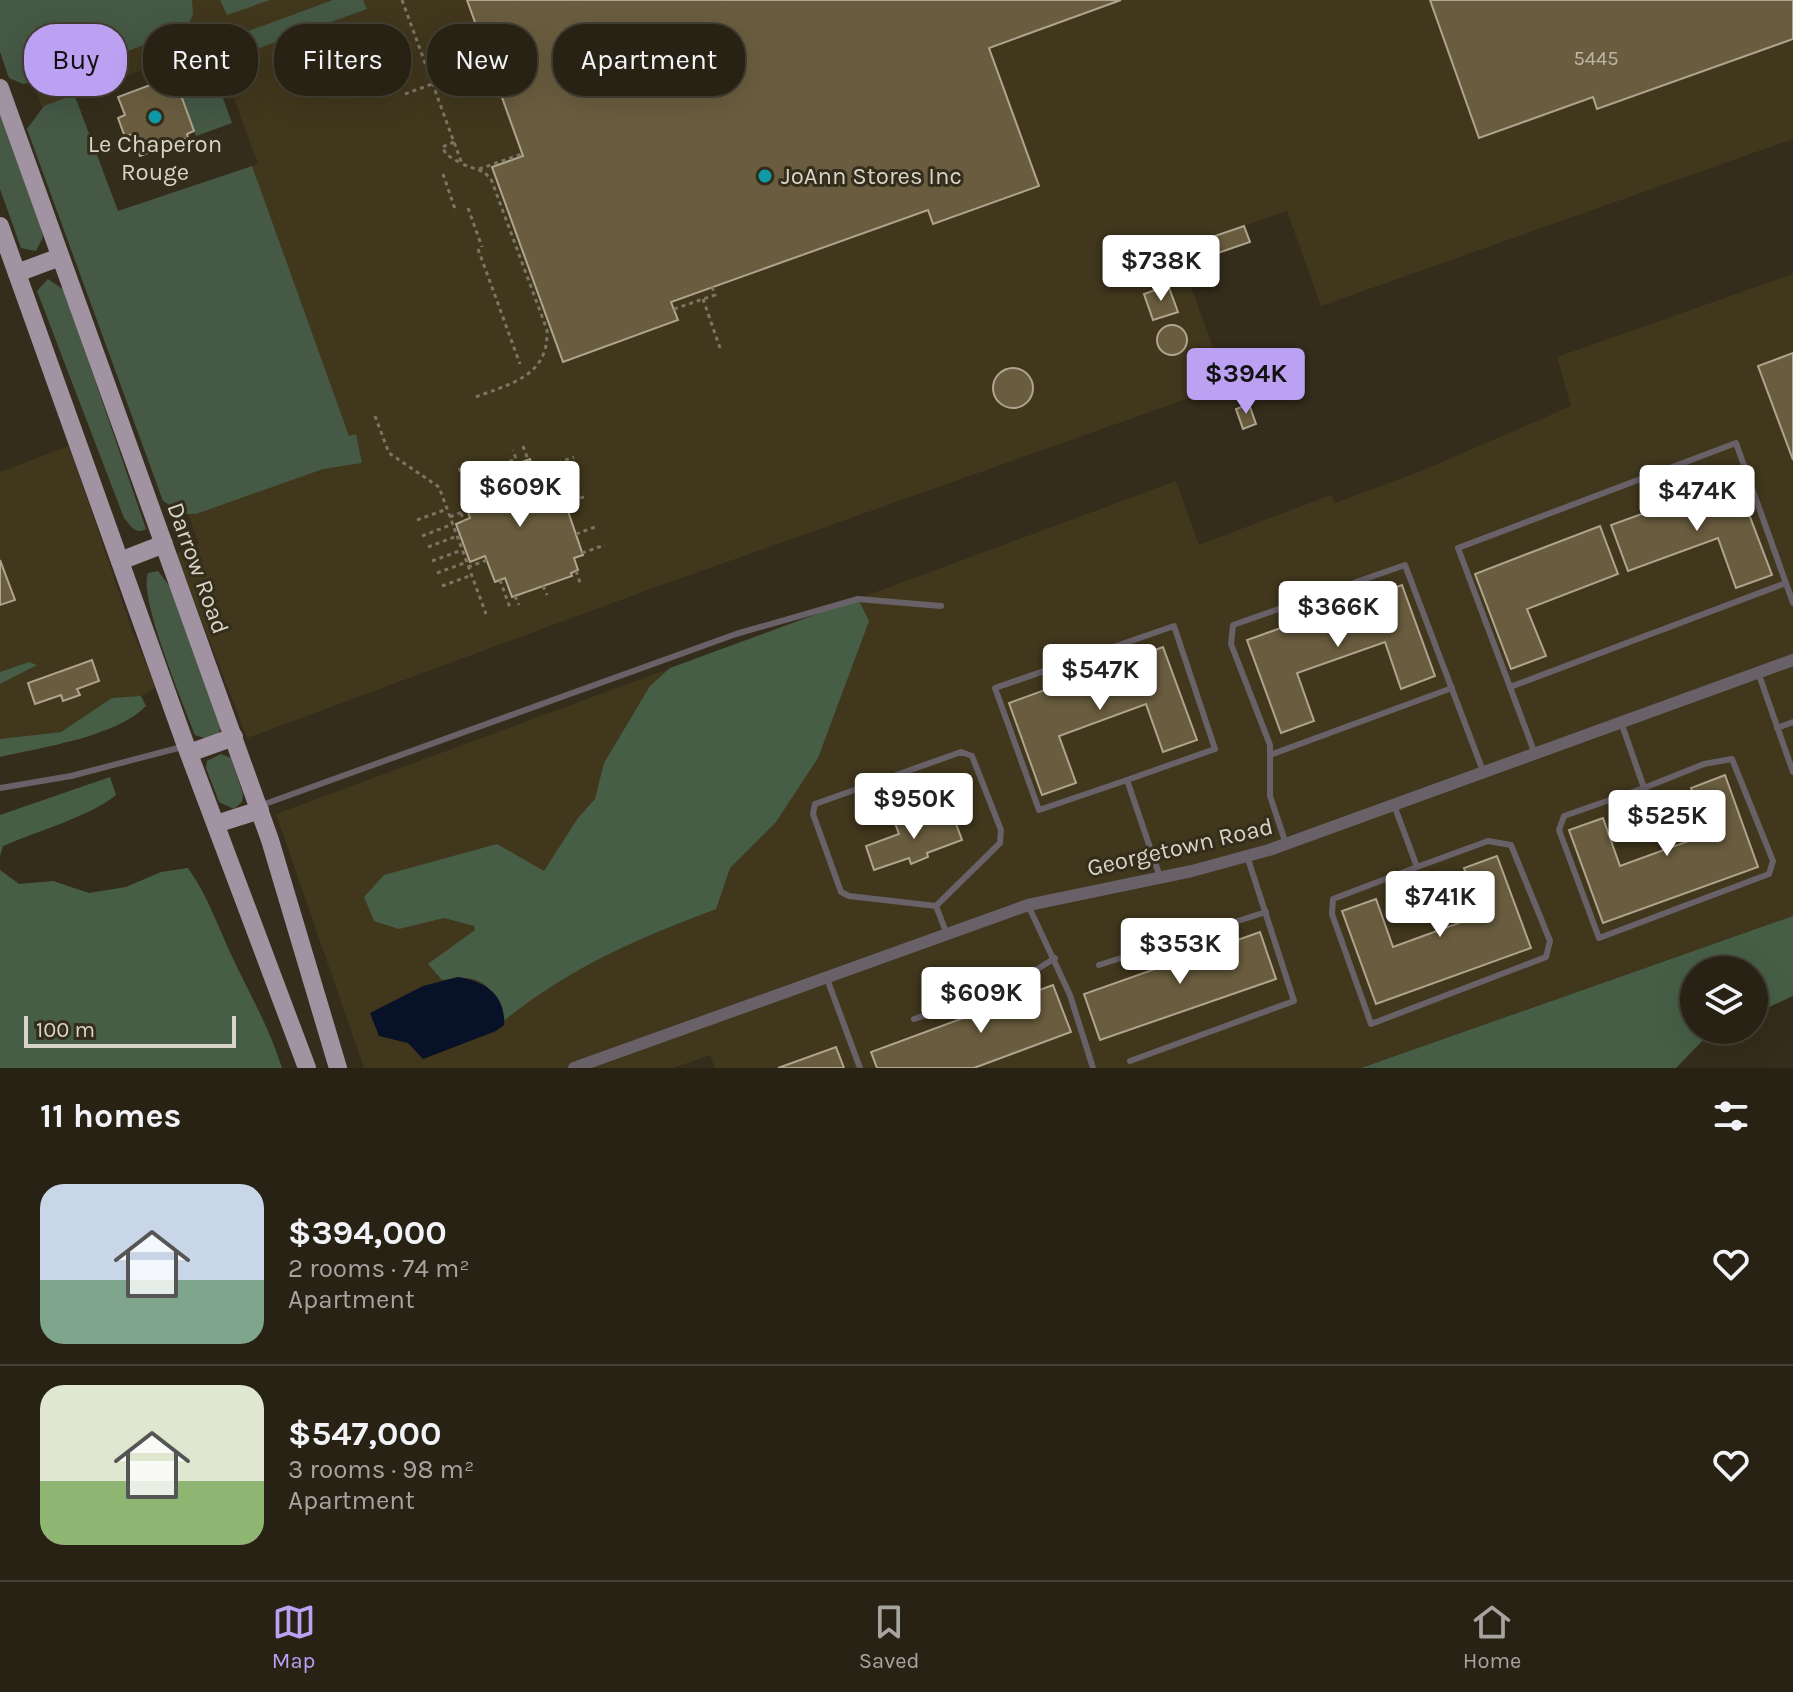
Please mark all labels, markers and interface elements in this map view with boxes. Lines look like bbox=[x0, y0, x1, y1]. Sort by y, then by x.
chip: Buy bbox=[24, 24, 127, 96]
chip: Rent bbox=[143, 24, 258, 96]
chip: Filters bbox=[274, 24, 411, 96]
chip: New bbox=[427, 24, 537, 96]
chip: Apartment bbox=[553, 24, 745, 96]
house number: 5445 bbox=[1574, 47, 1618, 70]
marker: Le Chaperon Rouge bbox=[146, 108, 164, 126]
place label: Le Chaperon Rouge bbox=[88, 130, 222, 186]
place label: JoAnn Stores Inc bbox=[781, 162, 962, 190]
marker: JoAnn Stores Inc bbox=[756, 167, 774, 185]
pin: $738K bbox=[1105, 235, 1217, 303]
text: $738K bbox=[1121, 245, 1201, 276]
pin: $394K bbox=[1190, 348, 1302, 416]
text: $394K bbox=[1205, 358, 1287, 389]
pin: $609K bbox=[464, 461, 576, 529]
pin: $474K bbox=[1641, 465, 1753, 533]
text: $609K bbox=[478, 471, 562, 502]
text: $474K bbox=[1658, 475, 1736, 506]
street label: Darrow Road bbox=[161, 498, 235, 638]
pin: $366K bbox=[1282, 581, 1394, 649]
text: $366K bbox=[1297, 591, 1379, 622]
pin: $547K bbox=[1044, 644, 1156, 712]
text: $547K bbox=[1061, 654, 1139, 685]
pin: $950K bbox=[858, 773, 970, 841]
text: $950K bbox=[873, 783, 955, 814]
pin: $525K bbox=[1611, 790, 1723, 858]
text: $525K bbox=[1627, 800, 1707, 831]
street label: Georgetown Road bbox=[1084, 812, 1276, 882]
pin: $741K bbox=[1384, 871, 1496, 939]
text: $741K bbox=[1404, 881, 1476, 912]
pin: $353K bbox=[1124, 918, 1236, 986]
text: $353K bbox=[1139, 928, 1221, 959]
map controls bbox=[1680, 956, 1768, 1044]
button: layers bbox=[1680, 956, 1768, 1044]
pin: $609K bbox=[925, 967, 1037, 1035]
text: $609K bbox=[939, 977, 1023, 1008]
scale bar bbox=[24, 1012, 236, 1048]
text: 100 m bbox=[36, 1017, 95, 1043]
icon: filters bbox=[1709, 1094, 1753, 1138]
text: 11 homes bbox=[40, 1096, 182, 1136]
text: $394,000 bbox=[288, 1213, 447, 1253]
icon: home bbox=[104, 1216, 200, 1312]
icon: heart bbox=[1709, 1242, 1753, 1286]
text: 2 rooms · 74 m² bbox=[288, 1253, 470, 1284]
text: Apartment bbox=[288, 1284, 415, 1315]
text: $547,000 bbox=[288, 1414, 441, 1454]
icon: home bbox=[104, 1417, 200, 1513]
icon: heart bbox=[1709, 1443, 1753, 1487]
text: 3 rooms · 98 m² bbox=[288, 1454, 474, 1485]
text: Apartment bbox=[288, 1485, 415, 1516]
tab: Map bbox=[272, 1600, 316, 1674]
tab: Saved bbox=[859, 1600, 920, 1674]
tab: Home bbox=[1463, 1600, 1521, 1674]

